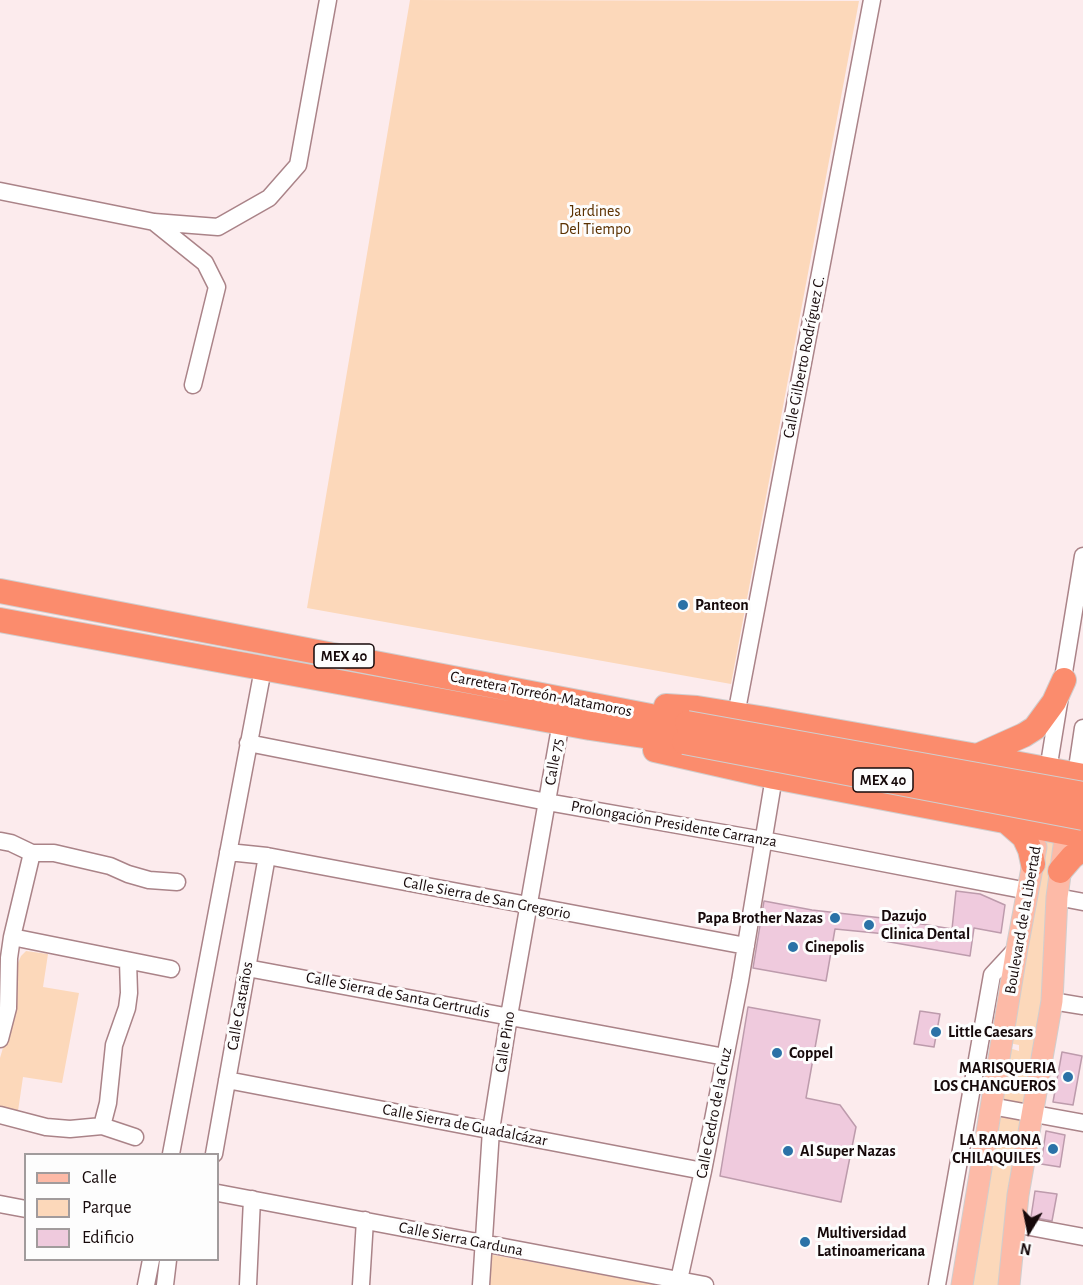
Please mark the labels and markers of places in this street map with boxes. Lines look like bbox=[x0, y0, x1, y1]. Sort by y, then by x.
place label: Panteon bbox=[695, 595, 749, 615]
marker: Panteon bbox=[676, 598, 690, 612]
place label: Dazujo Clinica Dental bbox=[881, 906, 970, 944]
place label: Papa Brother Nazas bbox=[697, 908, 823, 928]
marker: Papa Brother Nazas bbox=[828, 911, 842, 925]
marker: Dazujo Clinica Dental bbox=[862, 918, 876, 932]
place label: Cinepolis bbox=[805, 937, 864, 957]
marker: Cinepolis bbox=[786, 940, 800, 954]
place label: Little Caesars bbox=[948, 1022, 1033, 1042]
marker: Little Caesars bbox=[929, 1025, 943, 1039]
place label: Coppel bbox=[789, 1043, 833, 1063]
marker: Coppel bbox=[770, 1046, 784, 1060]
place label: MARISQUERIA LOS CHANGUEROS bbox=[933, 1058, 1056, 1096]
marker: MARISQUERIA LOS CHANGUEROS bbox=[1061, 1070, 1075, 1084]
place label: LA RAMONA CHILAQUILES bbox=[952, 1130, 1041, 1168]
place label: Al Super Nazas bbox=[800, 1141, 896, 1161]
marker: LA RAMONA CHILAQUILES bbox=[1046, 1142, 1060, 1156]
marker: Al Super Nazas bbox=[781, 1144, 795, 1158]
place label: Multiversidad Latinoamericana bbox=[817, 1223, 925, 1261]
marker: Multiversidad Latinoamericana bbox=[798, 1235, 812, 1249]

